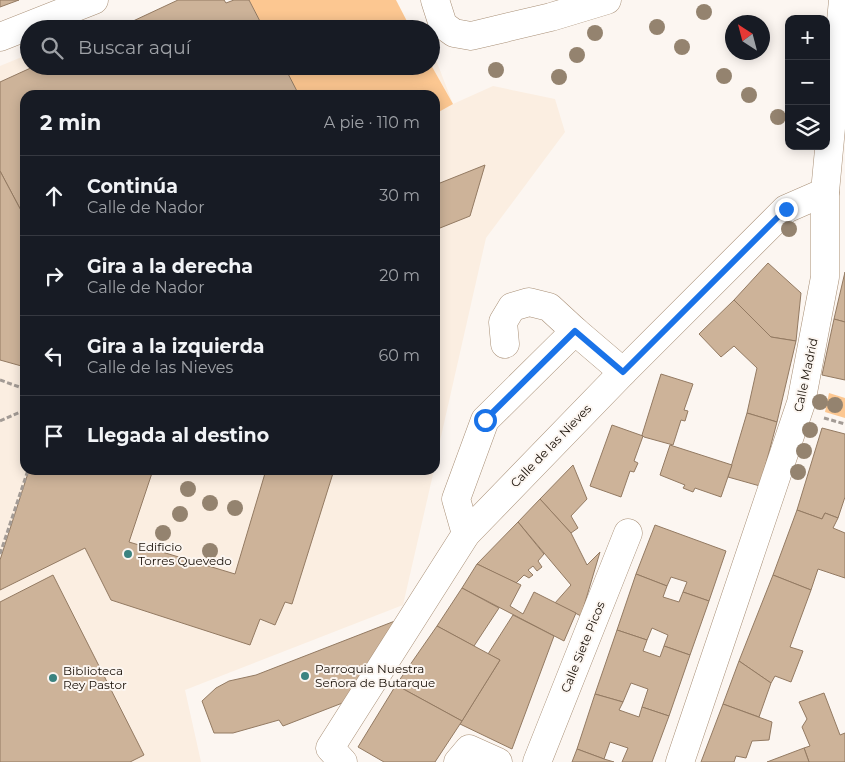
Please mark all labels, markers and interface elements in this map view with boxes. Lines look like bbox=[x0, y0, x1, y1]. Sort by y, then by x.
north arrow bbox=[725, 15, 770, 60]
map controls bbox=[785, 15, 830, 150]
button: + bbox=[785, 15, 830, 60]
search box bbox=[20, 20, 440, 75]
icon: search bbox=[38, 34, 66, 62]
text: Buscar aquí bbox=[78, 36, 191, 59]
button: − bbox=[785, 60, 830, 105]
button: layers bbox=[785, 105, 830, 150]
text: 2 min bbox=[40, 110, 101, 135]
text: A pie · 110 m bbox=[324, 113, 420, 132]
text: Continúa bbox=[87, 175, 178, 198]
icon: ahead bbox=[40, 182, 68, 210]
text: 30 m bbox=[379, 186, 420, 205]
text: Calle de Nador bbox=[87, 198, 205, 217]
route end bbox=[775, 198, 798, 221]
text: Gira a la derecha bbox=[87, 255, 253, 278]
icon: right bbox=[40, 262, 68, 290]
text: 20 m bbox=[379, 266, 420, 285]
text: Calle de Nador bbox=[87, 278, 205, 297]
text: Gira a la izquierda bbox=[87, 335, 265, 358]
street label: Calle Madrid bbox=[790, 337, 821, 413]
icon: left bbox=[40, 342, 68, 370]
text: 60 m bbox=[378, 346, 420, 365]
text: Calle de las Nieves bbox=[87, 358, 233, 377]
street label: Calle de las Nieves bbox=[507, 401, 594, 490]
route start bbox=[474, 409, 497, 432]
icon: arrive bbox=[40, 422, 68, 450]
text: Llegada al destino bbox=[87, 424, 269, 447]
place label: Edificio Torres Quevedo bbox=[138, 539, 232, 568]
marker: Edificio Torres Quevedo bbox=[122, 548, 134, 560]
street label: Calle Siete Picos bbox=[557, 599, 608, 695]
place label: Parroquia Nuestra Señora de Butarque bbox=[315, 661, 435, 690]
place label: Biblioteca Rey Pastor bbox=[63, 663, 127, 692]
marker: Parroquia Nuestra Señora de Butarque bbox=[299, 670, 311, 682]
marker: Biblioteca Rey Pastor bbox=[47, 672, 59, 684]

